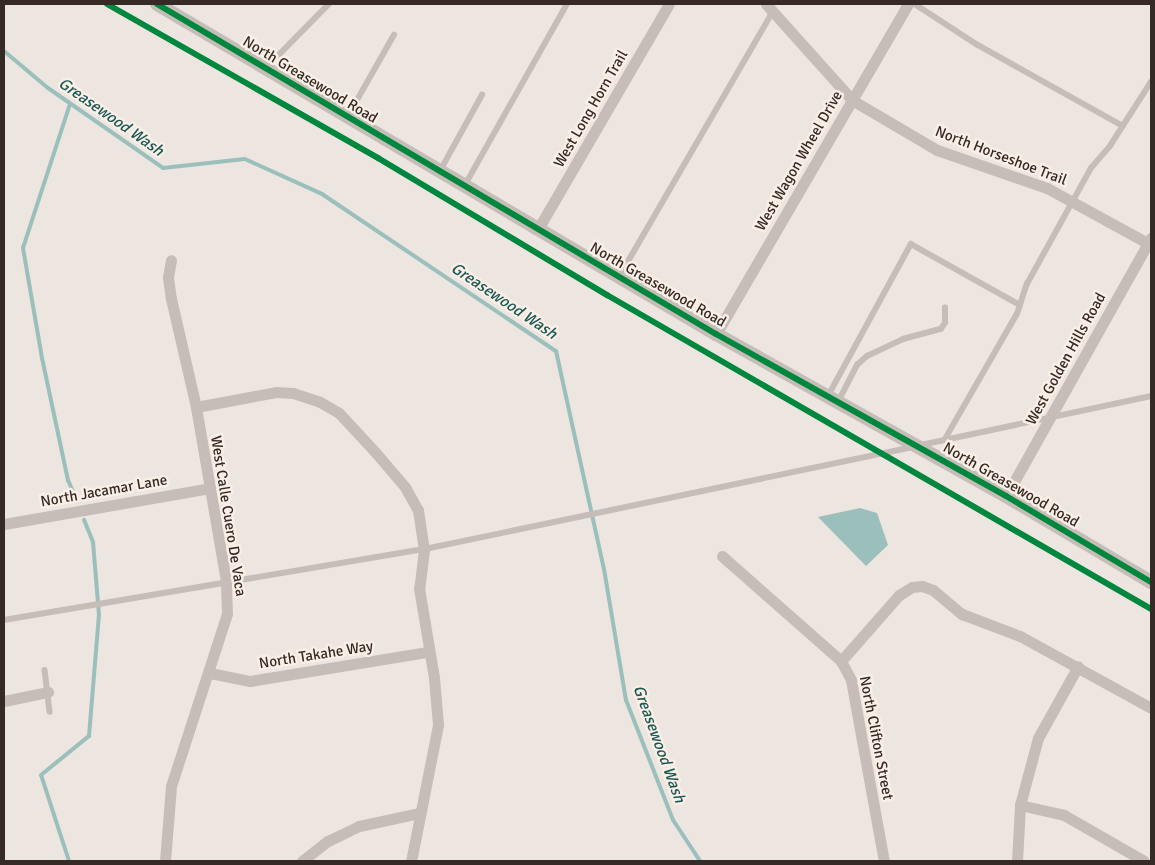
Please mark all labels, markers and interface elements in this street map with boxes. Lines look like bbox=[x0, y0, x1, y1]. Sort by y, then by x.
street label: North Greasewood Road bbox=[239, 33, 381, 127]
street label: West Long Horn Trail bbox=[550, 47, 632, 171]
water label: Greasewood Wash bbox=[55, 74, 167, 160]
street label: West Wagon Wheel Drive bbox=[751, 88, 847, 234]
street label: North Horseshoe Trail bbox=[933, 123, 1069, 189]
street label: North Greasewood Road bbox=[587, 239, 729, 331]
water label: Greasewood Wash bbox=[447, 258, 561, 344]
street label: West Golden Hills Road bbox=[1022, 290, 1110, 428]
street label: West Calle Cuero De Vaca bbox=[206, 434, 250, 598]
street label: North Greasewood Road bbox=[940, 439, 1082, 531]
street label: North Jacamar Lane bbox=[39, 471, 169, 511]
street label: North Takahe Way bbox=[258, 637, 374, 673]
street label: North Clifton Street bbox=[855, 674, 897, 802]
water label: Greasewood Wash bbox=[629, 683, 689, 805]

